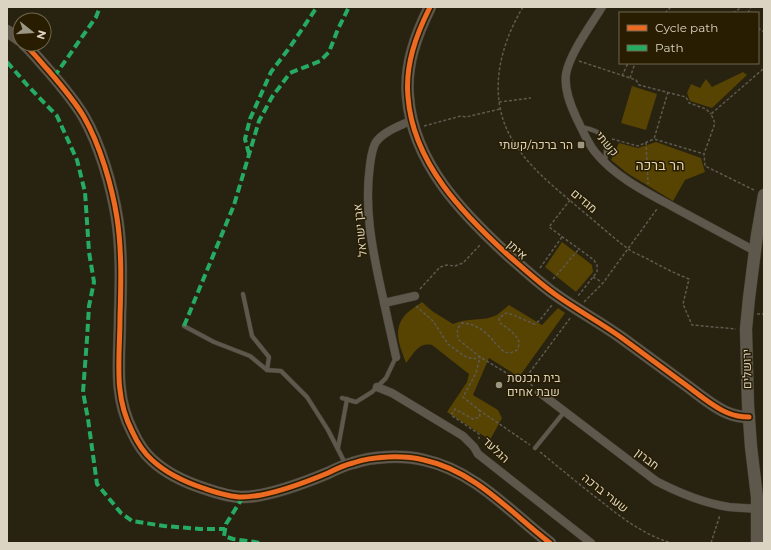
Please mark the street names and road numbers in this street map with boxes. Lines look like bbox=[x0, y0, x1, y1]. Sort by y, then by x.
street label: קשתי bbox=[593, 128, 622, 159]
street label: מגדים bbox=[568, 185, 601, 216]
street label: אבן ישראל bbox=[349, 202, 370, 257]
street label: איתן bbox=[504, 237, 531, 263]
street label: ירושלים bbox=[739, 349, 754, 389]
street label: הגלעד bbox=[480, 434, 513, 466]
street label: חברון bbox=[632, 445, 662, 473]
street label: שערי ברכה bbox=[579, 470, 632, 515]

